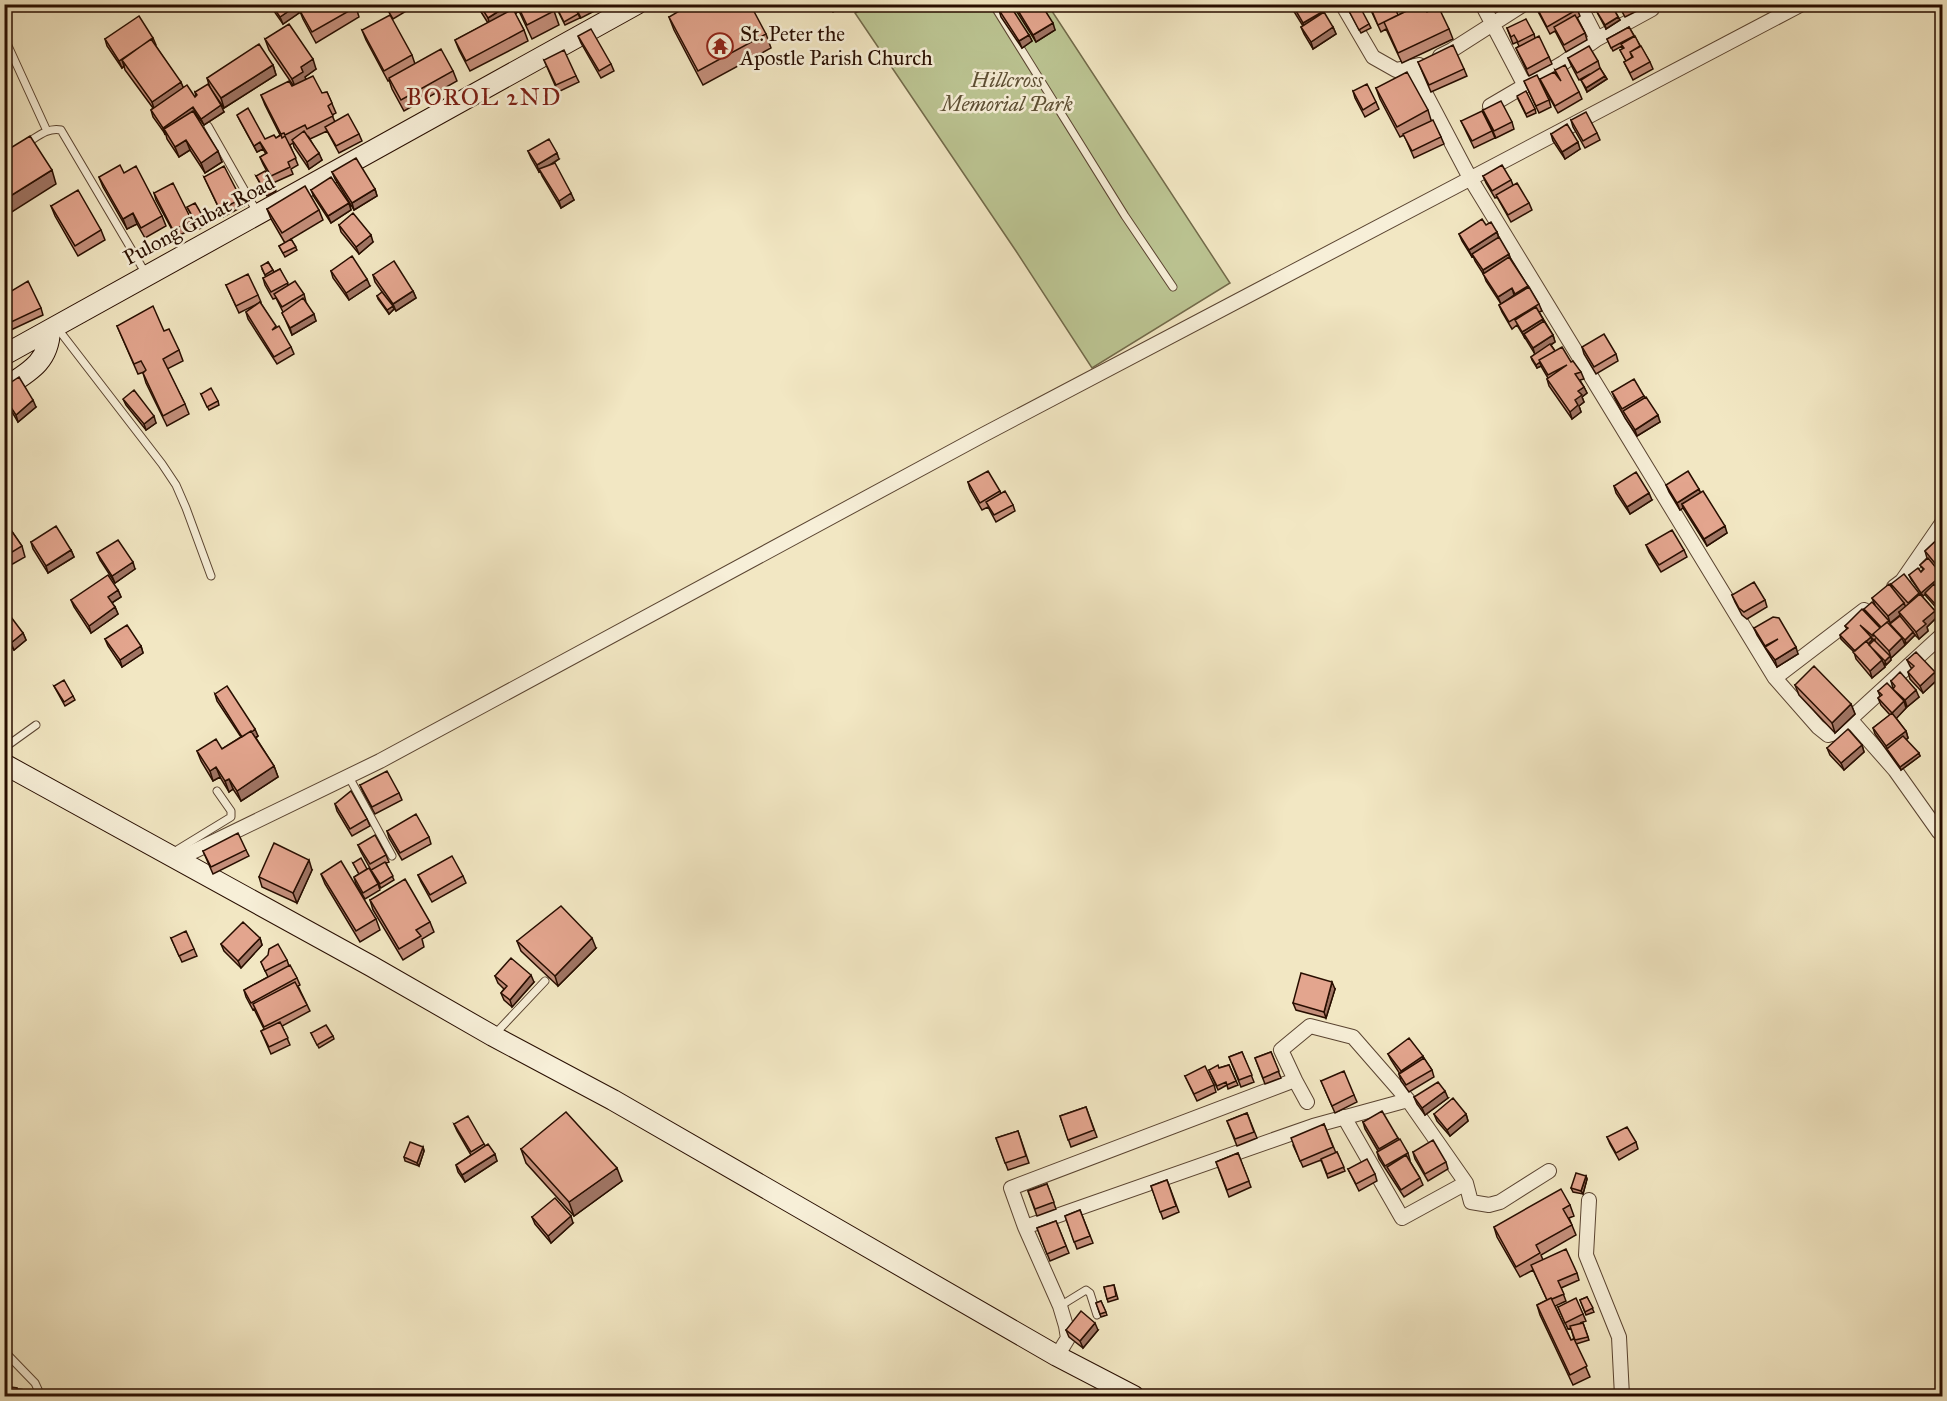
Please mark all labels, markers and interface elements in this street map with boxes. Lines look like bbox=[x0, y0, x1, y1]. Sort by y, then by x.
place label: St. Peter the Apostle Parish Church bbox=[739, 21, 933, 71]
temple icon: St. Peter the Apostle Parish Church bbox=[705, 31, 735, 61]
park label: Hillcross Memorial Park bbox=[939, 67, 1073, 117]
district label: BOROL 2ND bbox=[406, 82, 562, 112]
street label: Pulong Gubat Road bbox=[119, 169, 279, 271]

